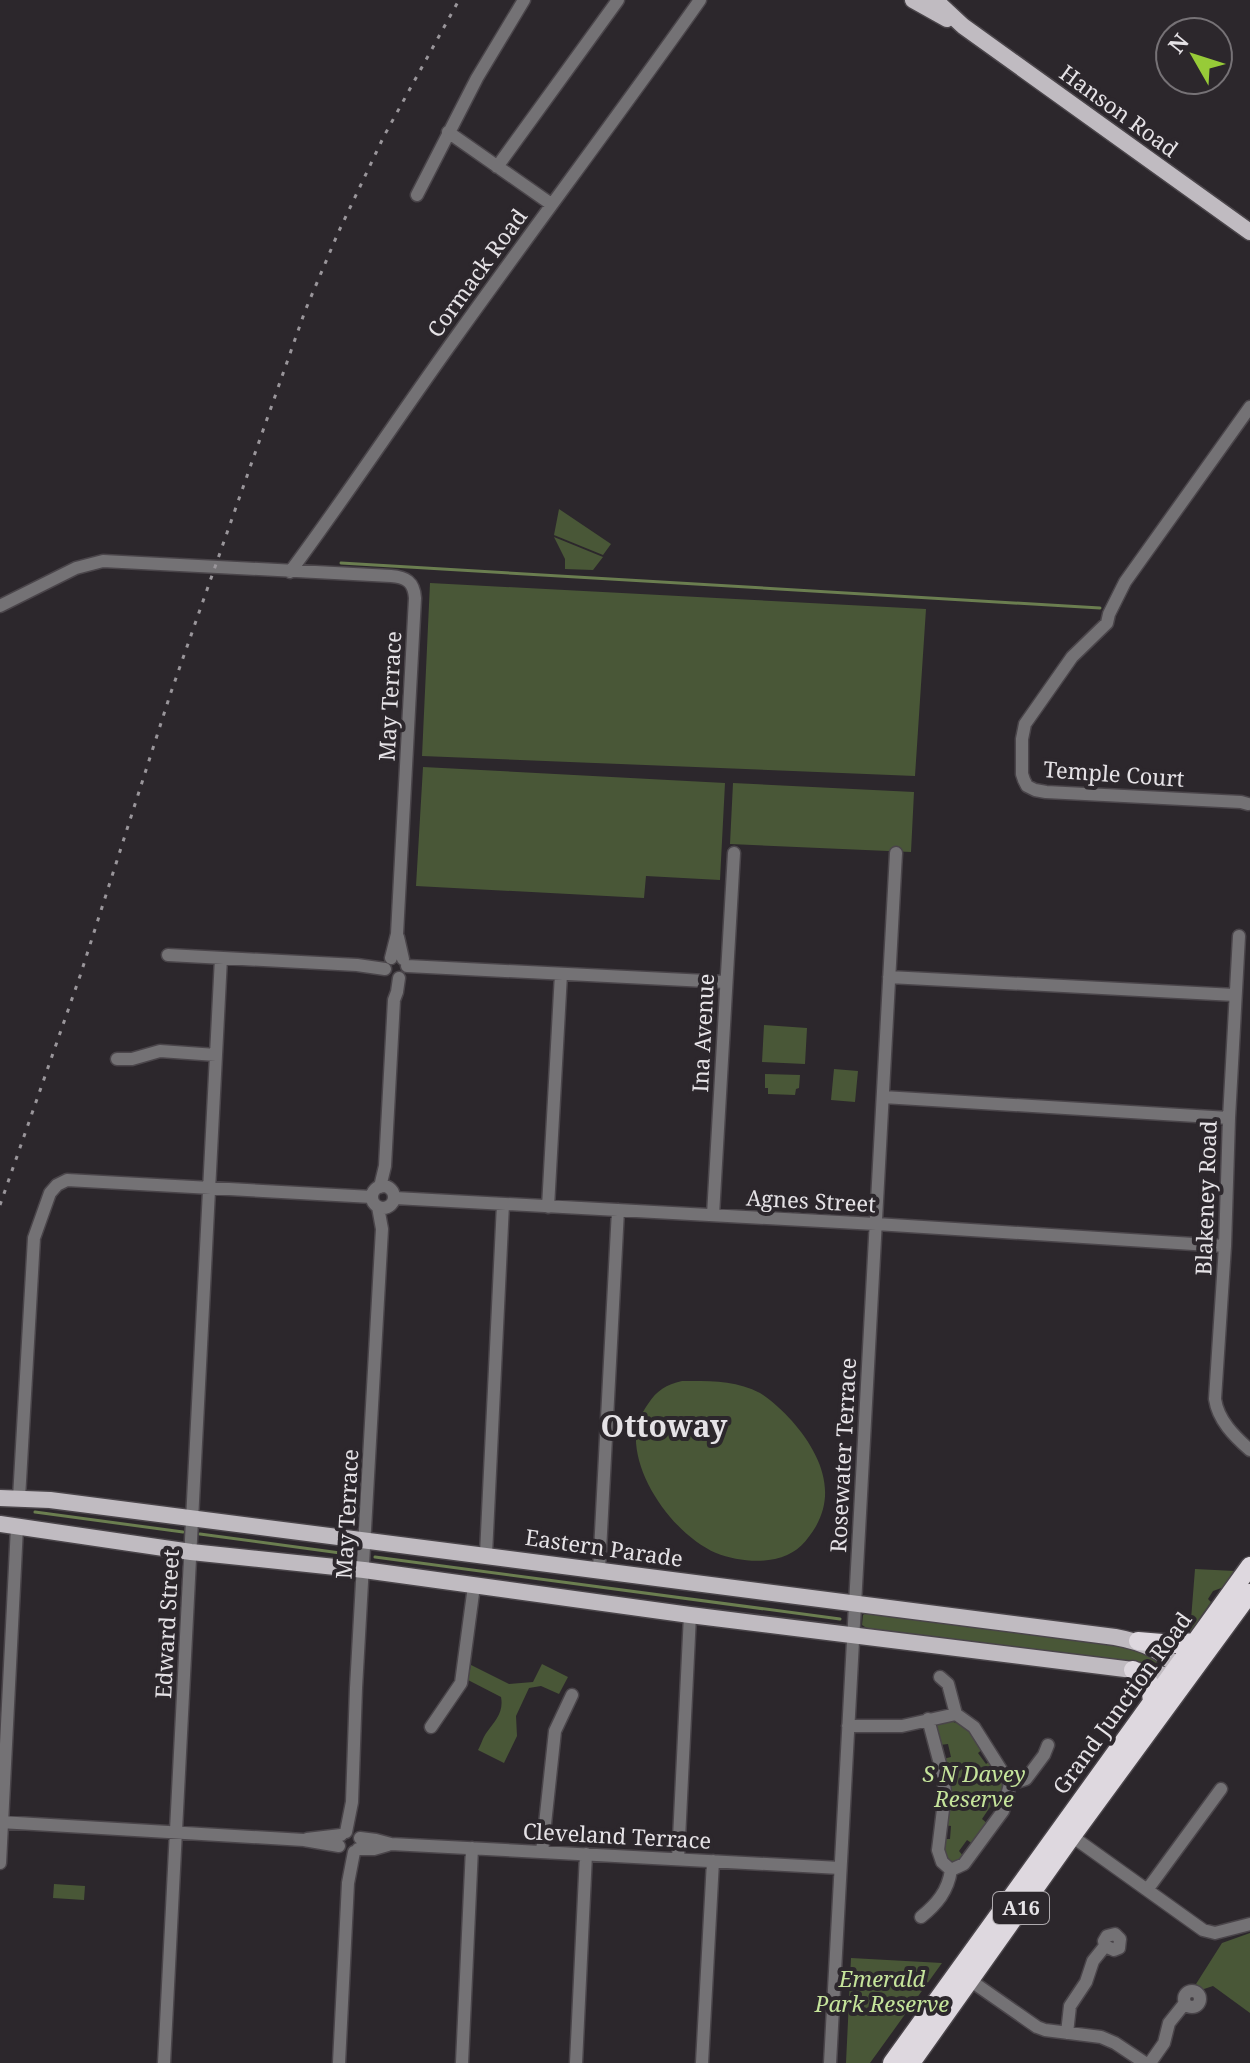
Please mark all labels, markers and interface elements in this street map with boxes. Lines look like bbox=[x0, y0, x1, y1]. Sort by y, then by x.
north arrow bbox=[1154, 16, 1234, 96]
text: N bbox=[1161, 27, 1195, 59]
street label: Hanson Road bbox=[1054, 57, 1185, 164]
street label: Cormack Road bbox=[419, 202, 533, 343]
street label: May Terrace bbox=[371, 630, 407, 762]
street label: Temple Court bbox=[1043, 753, 1186, 793]
street label: Ina Avenue bbox=[684, 973, 720, 1093]
street label: Blakeney Road bbox=[1187, 1120, 1223, 1276]
street label: Agnes Street bbox=[745, 1182, 877, 1218]
street label: Rosewater Terrace bbox=[822, 1357, 862, 1553]
district label: Ottoway bbox=[601, 1405, 728, 1446]
street label: May Terrace bbox=[328, 1448, 364, 1580]
street label: Eastern Parade bbox=[523, 1521, 685, 1573]
street label: Edward Street bbox=[147, 1548, 185, 1699]
street label: Grand Junction Road bbox=[1045, 1605, 1198, 1800]
park label: S N Davey Reserve bbox=[922, 1758, 1026, 1813]
street label: Cleveland Terrace bbox=[522, 1815, 712, 1855]
road number: A16 bbox=[993, 1892, 1049, 1924]
park label: Emerald Park Reserve bbox=[814, 1963, 949, 2018]

